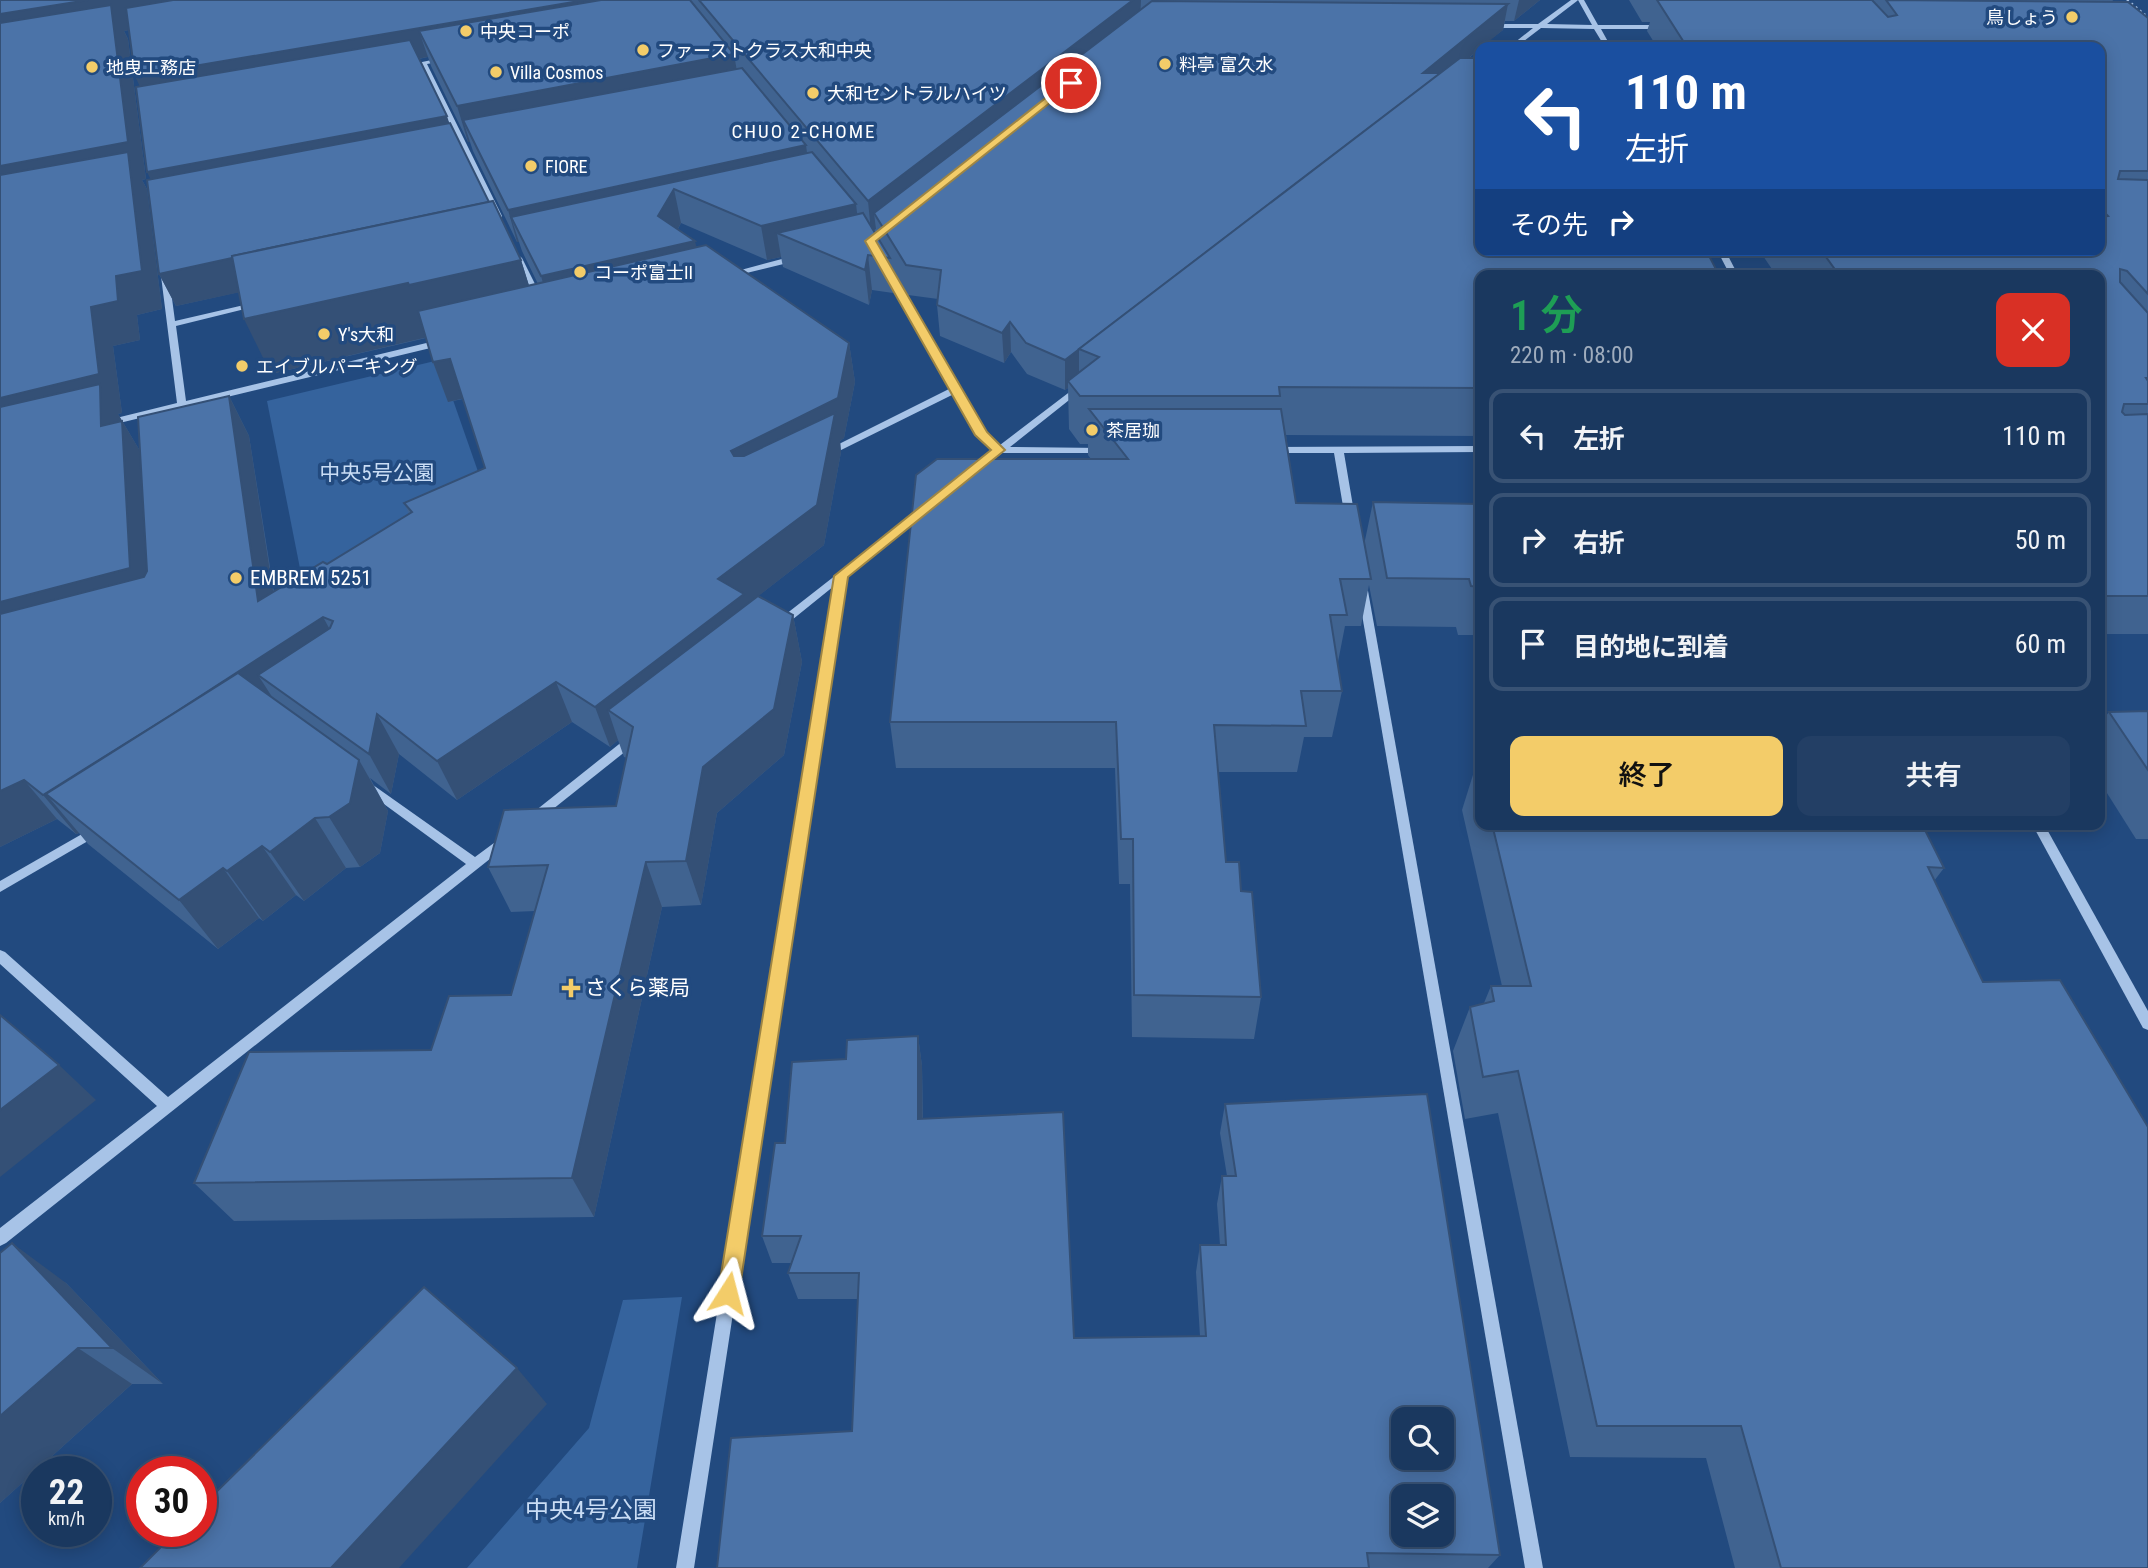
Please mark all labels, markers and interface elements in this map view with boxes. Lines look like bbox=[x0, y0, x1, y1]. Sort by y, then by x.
place label: 鳥しょう bbox=[1986, 7, 2058, 28]
marker: 鳥しょう bbox=[2064, 9, 2080, 25]
place label: 中央コーポ bbox=[480, 21, 570, 42]
marker: 中央コーポ bbox=[458, 23, 474, 39]
place label: ファーストクラス大和中央 bbox=[657, 40, 872, 61]
marker: ファーストクラス大和中央 bbox=[635, 42, 651, 58]
pin bbox=[1041, 53, 1101, 113]
place label: 料亭 富久水 bbox=[1179, 54, 1273, 75]
marker: 料亭 富久水 bbox=[1157, 56, 1173, 72]
place label: 地曳工務店 bbox=[106, 57, 196, 78]
marker: 地曳工務店 bbox=[84, 59, 100, 75]
place label: Villa Cosmos bbox=[510, 62, 603, 83]
marker: Villa Cosmos bbox=[488, 64, 504, 80]
icon: arrive bbox=[1052, 64, 1090, 102]
text: 110 m bbox=[1625, 64, 1747, 121]
icon: left bbox=[1510, 70, 1601, 161]
place label: 大和セントラルハイツ bbox=[827, 83, 1007, 104]
marker: 大和セントラルハイツ bbox=[805, 85, 821, 101]
district label: CHUO 2-CHOME bbox=[732, 120, 876, 143]
text: 左折 bbox=[1625, 130, 1689, 168]
place label: FIORE bbox=[545, 156, 588, 177]
marker: FIORE bbox=[523, 158, 539, 174]
icon: right bbox=[1602, 203, 1640, 241]
text: その先 bbox=[1510, 210, 1588, 240]
place label: コーポ富士II bbox=[594, 262, 693, 283]
marker: コーポ富士II bbox=[572, 264, 588, 280]
text: 1 分 bbox=[1510, 291, 1583, 340]
button: close bbox=[1996, 293, 2070, 367]
place label: Y's大和 bbox=[338, 324, 394, 345]
marker: Y's大和 bbox=[316, 326, 332, 342]
text: 220 m · 08:00 bbox=[1510, 342, 1634, 369]
place label: エイブルパーキング bbox=[256, 356, 417, 377]
marker: エイブルパーキング bbox=[234, 358, 250, 374]
icon: left bbox=[1514, 417, 1552, 455]
place label: 茶居珈 bbox=[1106, 420, 1160, 441]
text: 110 m bbox=[2002, 421, 2066, 451]
marker: 茶居珈 bbox=[1084, 422, 1100, 438]
text: 左折 bbox=[1573, 424, 1625, 454]
park label: 中央5号公園 bbox=[319, 461, 435, 485]
icon: right bbox=[1514, 521, 1552, 559]
text: 50 m bbox=[2015, 525, 2066, 555]
text: 右折 bbox=[1573, 528, 1625, 558]
place label: EMBREM 5251 bbox=[250, 566, 372, 590]
marker: EMBREM 5251 bbox=[228, 570, 244, 586]
icon: arrive bbox=[1514, 625, 1552, 663]
text: 60 m bbox=[2015, 629, 2066, 659]
text: 目的地に到着 bbox=[1573, 632, 1729, 662]
button: 終了 bbox=[1510, 736, 1783, 816]
button: 共有 bbox=[1797, 736, 2070, 816]
place label: さくら薬局 bbox=[585, 976, 690, 1000]
marker: さくら薬局 bbox=[563, 980, 579, 996]
position arrow bbox=[691, 1256, 765, 1330]
map controls bbox=[1391, 1407, 1454, 1547]
button: search bbox=[1391, 1407, 1454, 1470]
speed limit sign: 30 bbox=[126, 1456, 217, 1547]
text: 22 bbox=[49, 1472, 84, 1513]
button: layers bbox=[1391, 1484, 1454, 1547]
park label: 中央4号公園 bbox=[525, 1496, 657, 1524]
text: km/h bbox=[48, 1508, 85, 1529]

